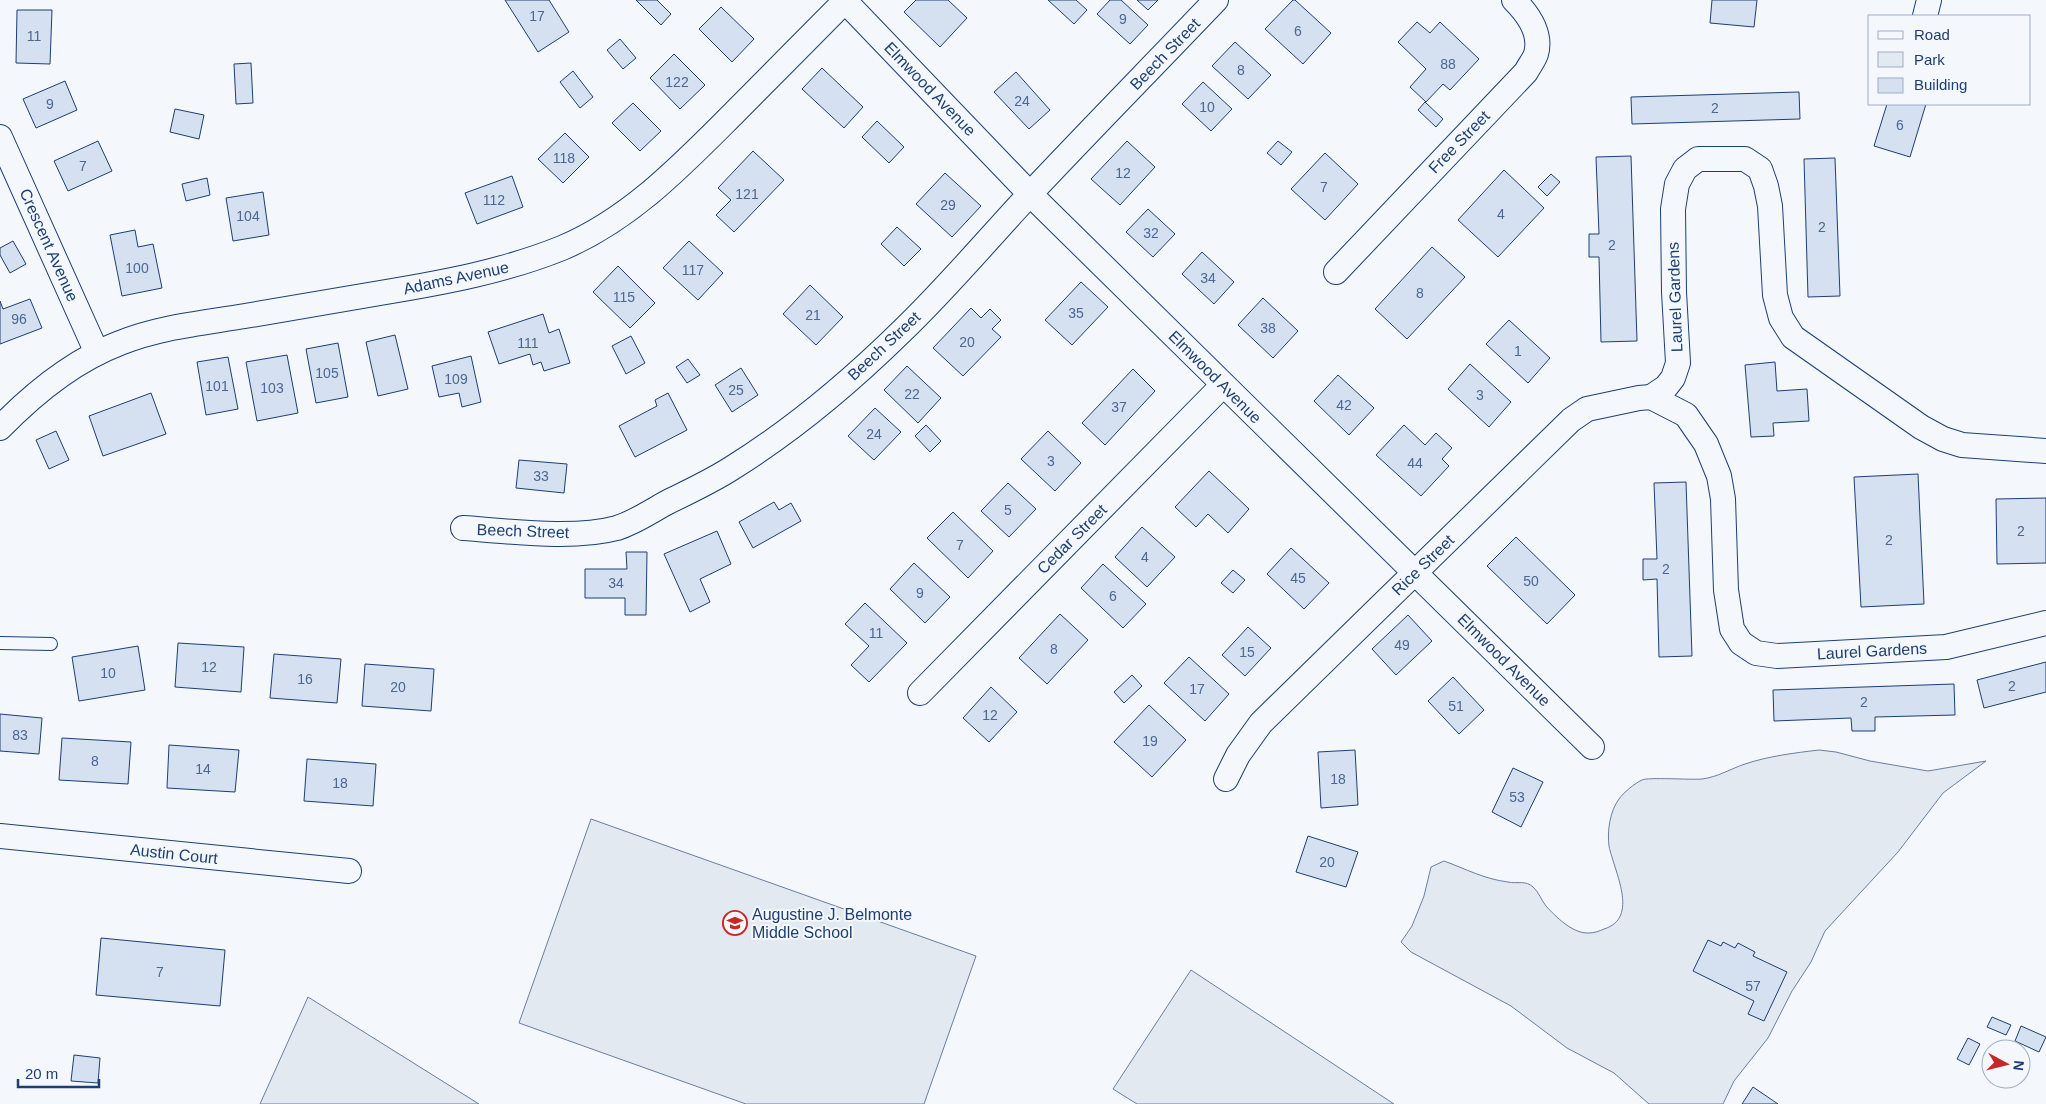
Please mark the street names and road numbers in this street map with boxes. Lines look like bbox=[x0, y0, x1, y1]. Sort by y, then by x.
street label: Beech Street bbox=[1127, 14, 1204, 93]
street label: Elmwood Avenue bbox=[881, 39, 979, 139]
street label: Free Street bbox=[1425, 107, 1493, 177]
street label: Crescent Avenue bbox=[17, 186, 82, 304]
street label: Laurel Gardens bbox=[1665, 242, 1685, 352]
street label: Adams Avenue bbox=[402, 259, 510, 297]
street label: Beech Street bbox=[844, 308, 924, 384]
street label: Elmwood Avenue bbox=[1165, 327, 1265, 427]
street label: Cedar Street bbox=[1034, 501, 1110, 577]
street label: Beech Street bbox=[476, 521, 570, 541]
street label: Rice Street bbox=[1389, 531, 1458, 599]
street label: Elmwood Avenue bbox=[1454, 610, 1554, 710]
street label: Laurel Gardens bbox=[1816, 640, 1928, 662]
street label: Austin Court bbox=[129, 841, 219, 867]

